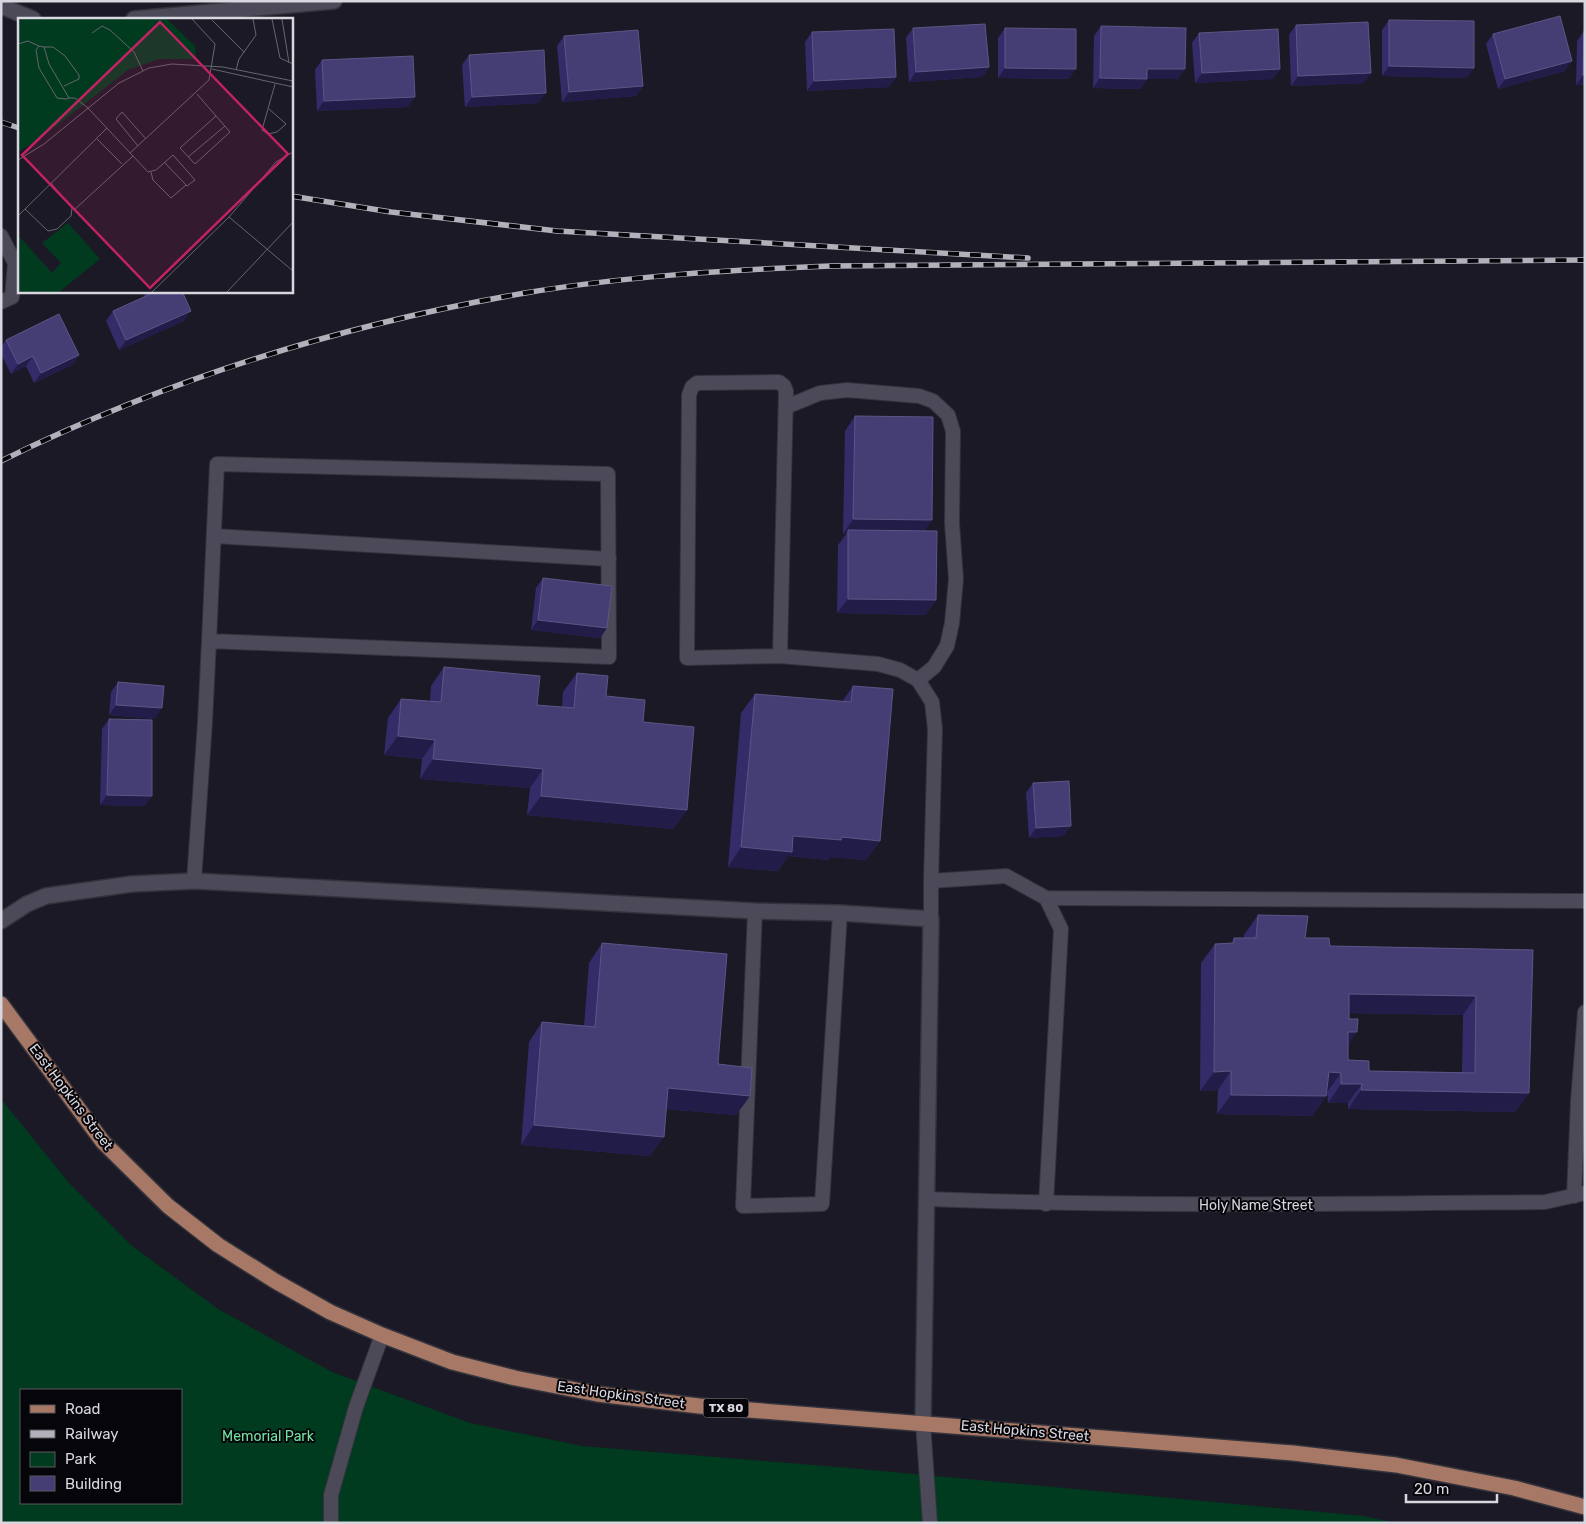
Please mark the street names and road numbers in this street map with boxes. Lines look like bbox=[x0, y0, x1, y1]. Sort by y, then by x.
street label: East Hopkins Street bbox=[25, 1040, 117, 1154]
street label: Holy Name Street bbox=[1199, 1197, 1313, 1214]
street label: East Hopkins Street bbox=[556, 1378, 686, 1412]
road number: TX 80 bbox=[704, 1399, 748, 1418]
street label: East Hopkins Street bbox=[960, 1417, 1090, 1445]

